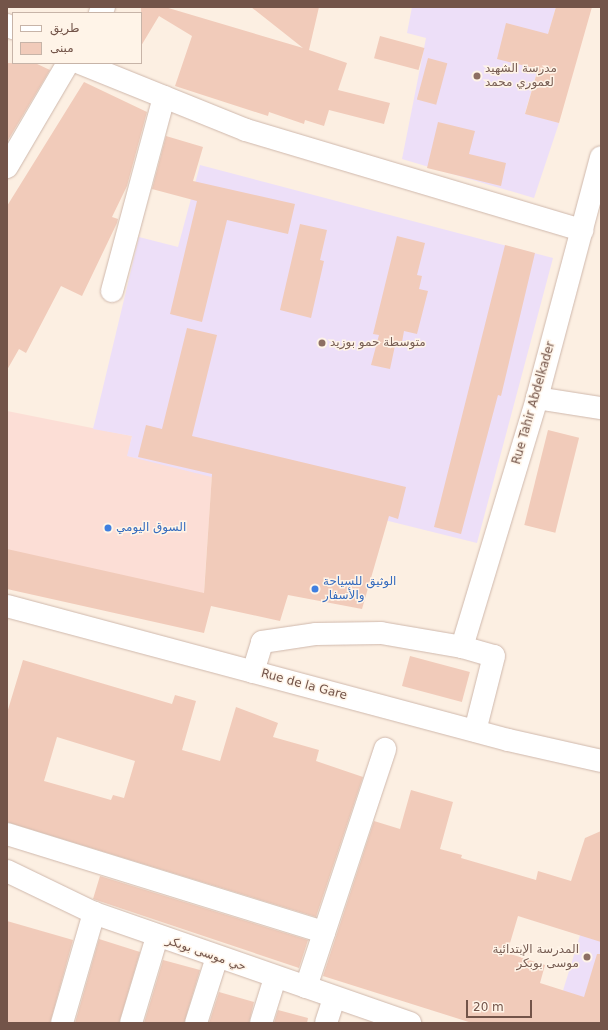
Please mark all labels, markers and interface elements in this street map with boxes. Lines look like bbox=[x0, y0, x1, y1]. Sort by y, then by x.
legend bbox=[12, 12, 142, 64]
text: طريق bbox=[50, 21, 80, 35]
text: مبنى bbox=[50, 41, 74, 55]
place label: مدرسة الشهيد لعموري محمد bbox=[485, 62, 557, 90]
marker: مدرسة الشهيد لعموري محمد bbox=[472, 71, 482, 81]
place label: متوسطة حمو بوزيد bbox=[330, 336, 426, 350]
marker: متوسطة حمو بوزيد bbox=[317, 338, 327, 348]
street label: Rue Tahir Abdelkader bbox=[510, 340, 558, 466]
place label: السوق اليومي bbox=[116, 521, 186, 535]
marker: السوق اليومي bbox=[103, 523, 113, 533]
place label: الوثيق للسياحة والأسفار bbox=[323, 575, 396, 603]
marker: الوثيق للسياحة والأسفار bbox=[310, 584, 320, 594]
street label: Rue de la Gare bbox=[259, 667, 349, 703]
street label: حي موسى بوبكر bbox=[164, 934, 248, 974]
place label: المدرسة الإبتدائية موسى بوبكر bbox=[493, 943, 579, 971]
marker: المدرسة الإبتدائية موسى بوبكر bbox=[582, 952, 592, 962]
scale bar bbox=[468, 992, 534, 1018]
text: 20 m bbox=[473, 1000, 504, 1014]

